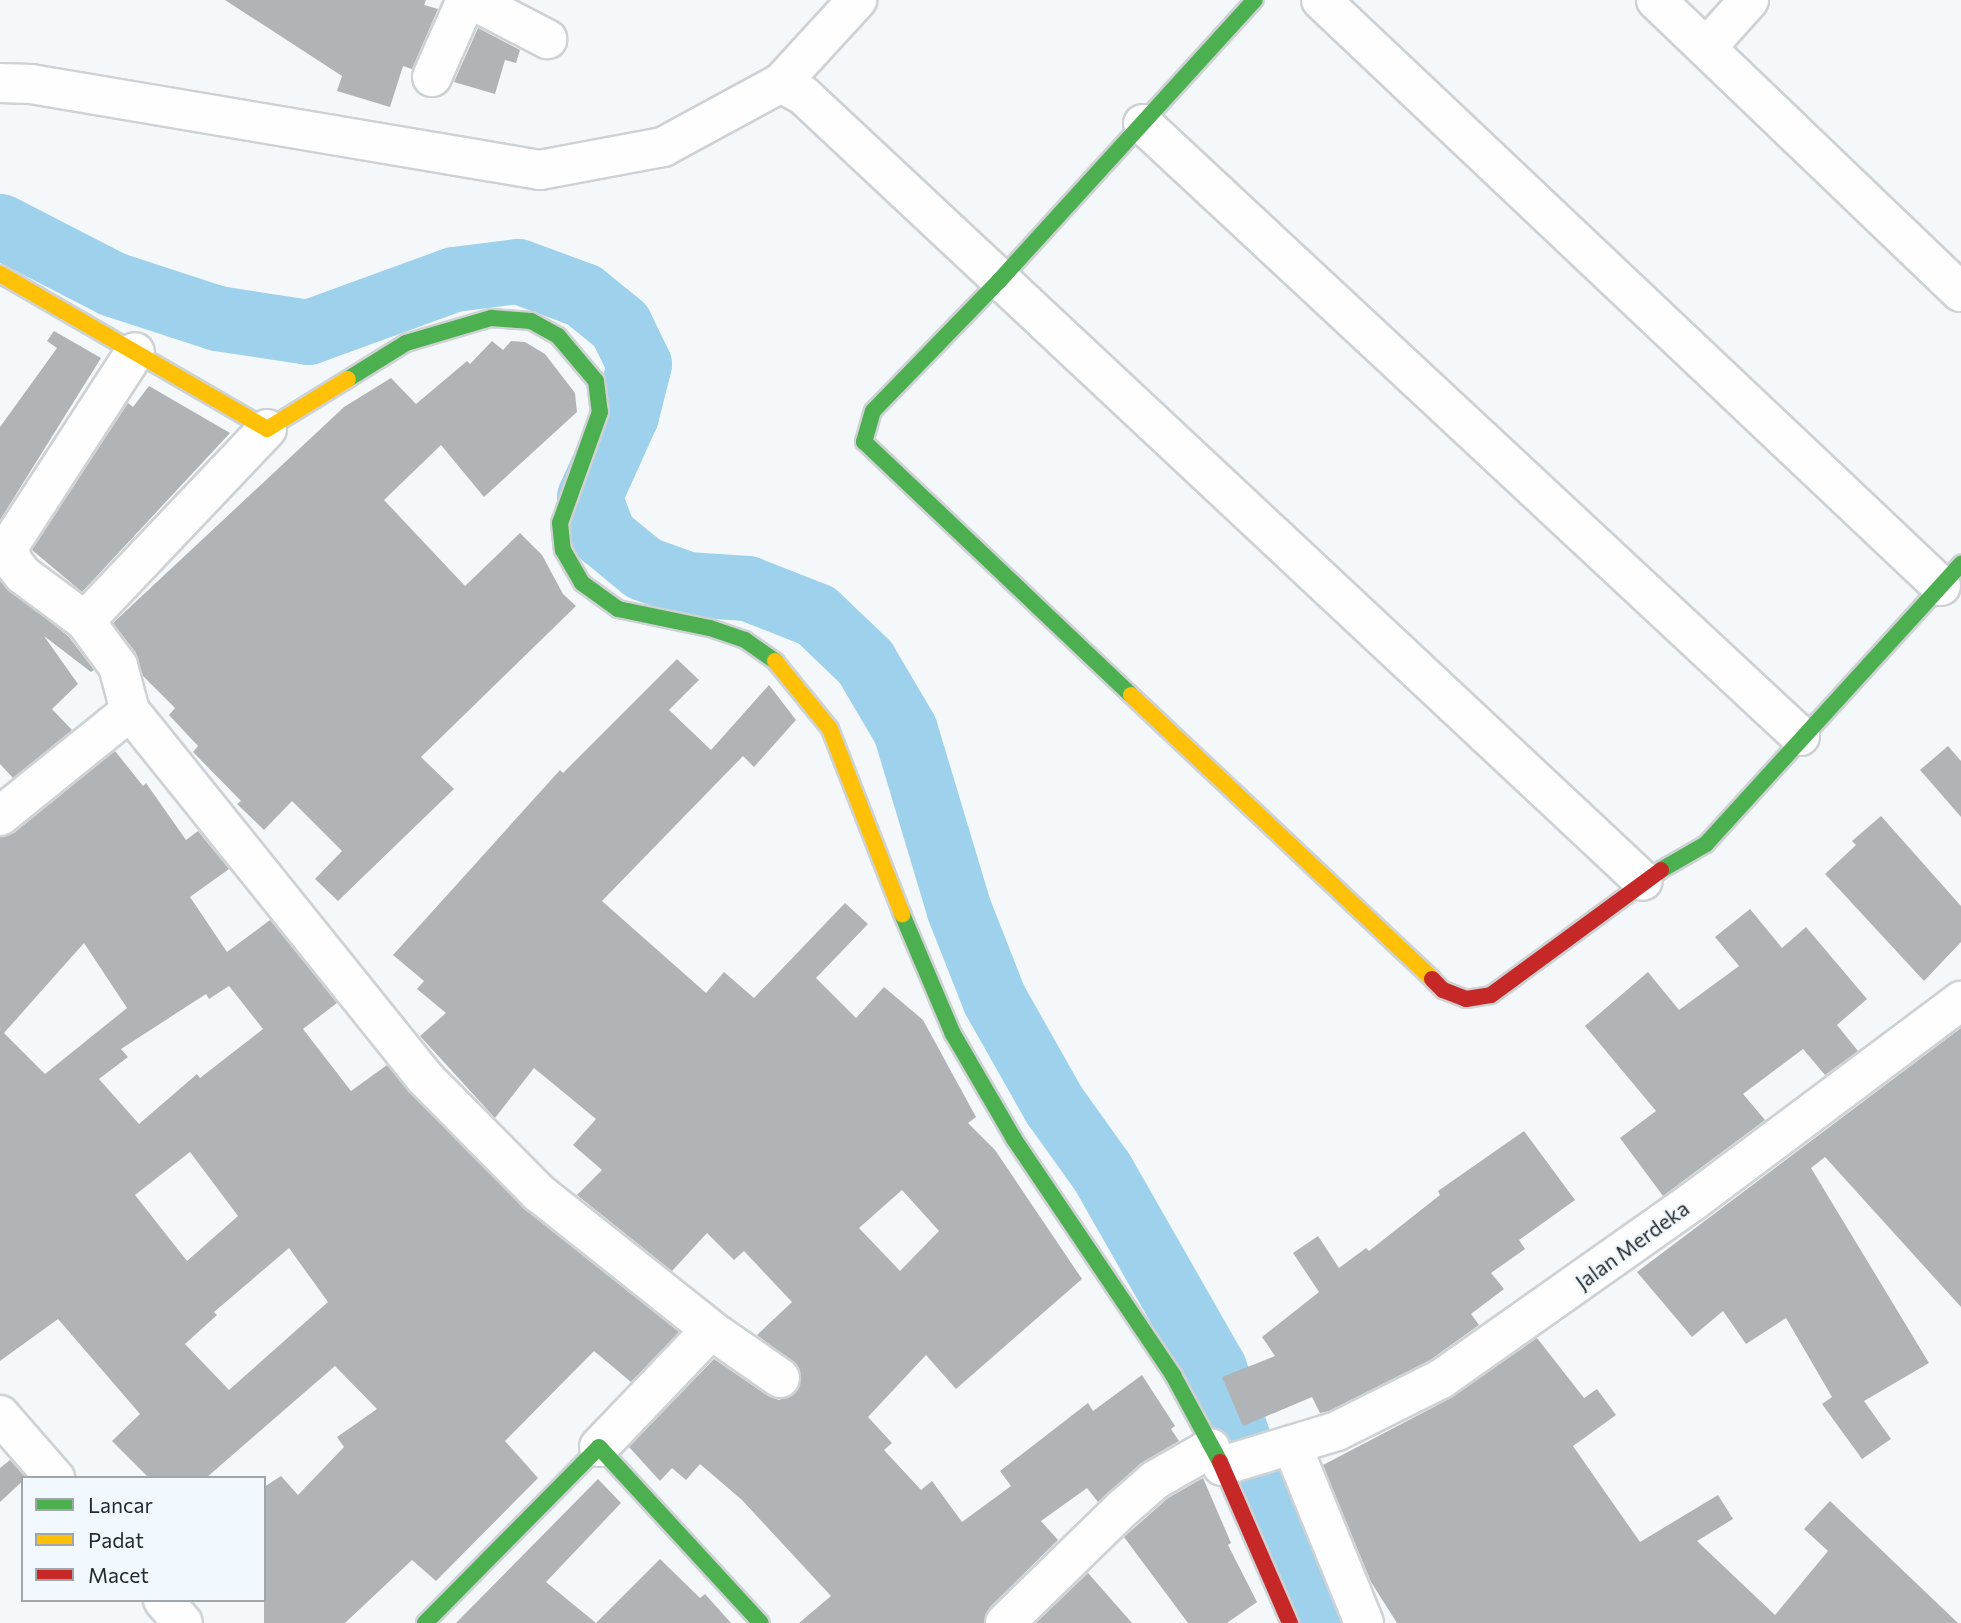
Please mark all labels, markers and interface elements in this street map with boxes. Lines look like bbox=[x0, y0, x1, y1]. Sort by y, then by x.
street label: Jalan Merdeka bbox=[1570, 1195, 1694, 1295]
legend bbox=[21, 1476, 266, 1602]
text: Lancar bbox=[88, 1492, 153, 1517]
text: Padat bbox=[88, 1527, 144, 1552]
text: Macet bbox=[88, 1562, 149, 1587]

